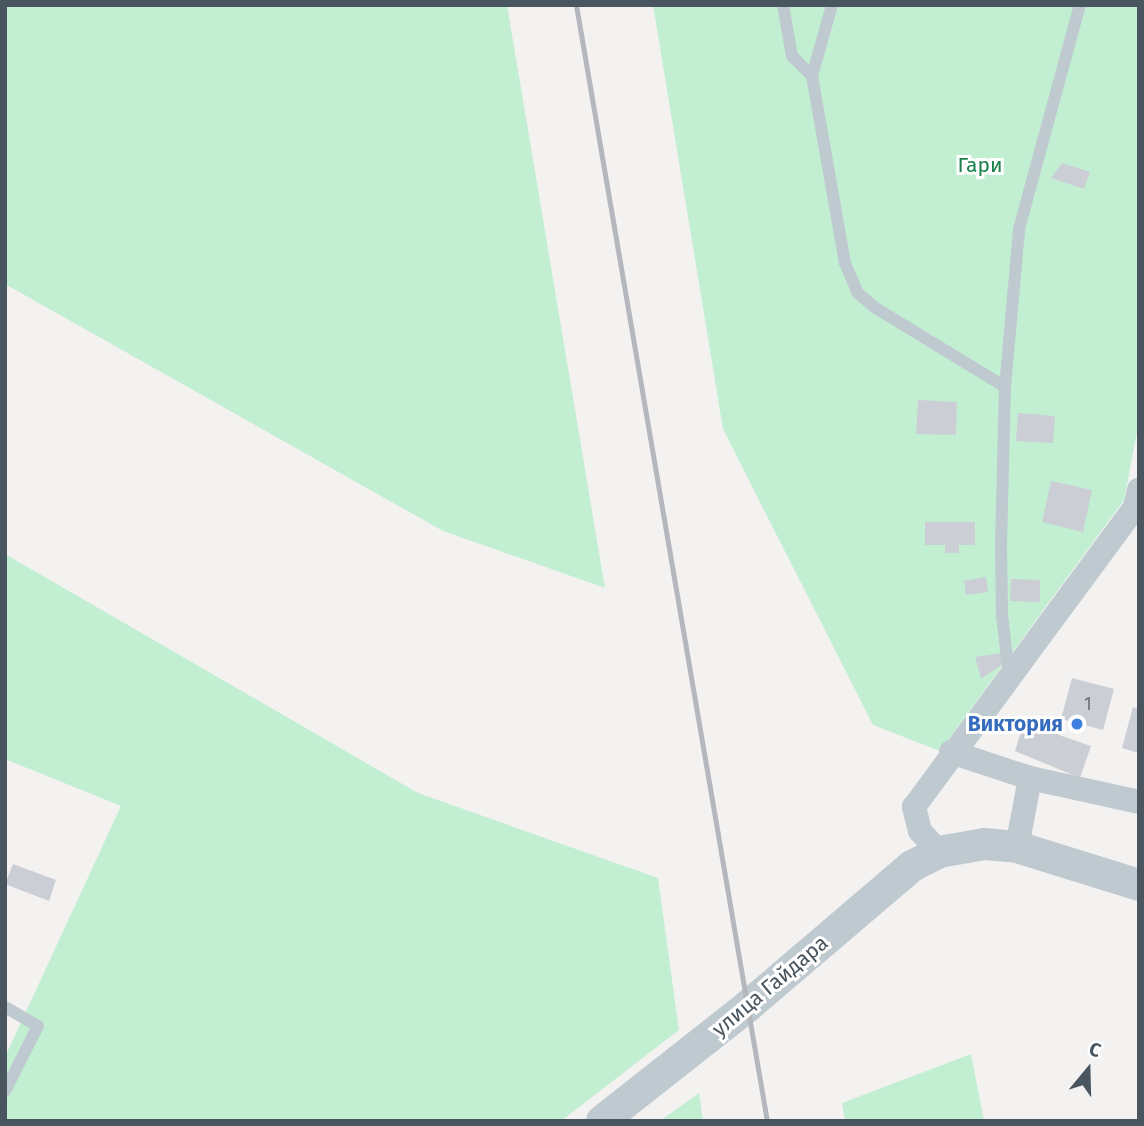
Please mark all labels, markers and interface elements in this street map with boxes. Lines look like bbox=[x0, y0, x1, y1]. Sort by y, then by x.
park label: Гари bbox=[957, 152, 1003, 178]
house number: 1 bbox=[1084, 693, 1092, 715]
place label: Виктория bbox=[968, 711, 1063, 737]
marker: Виктория bbox=[1069, 716, 1085, 732]
street label: улица Гайдара bbox=[707, 930, 833, 1042]
north arrow bbox=[1053, 1035, 1123, 1105]
text: С bbox=[1086, 1037, 1104, 1062]

